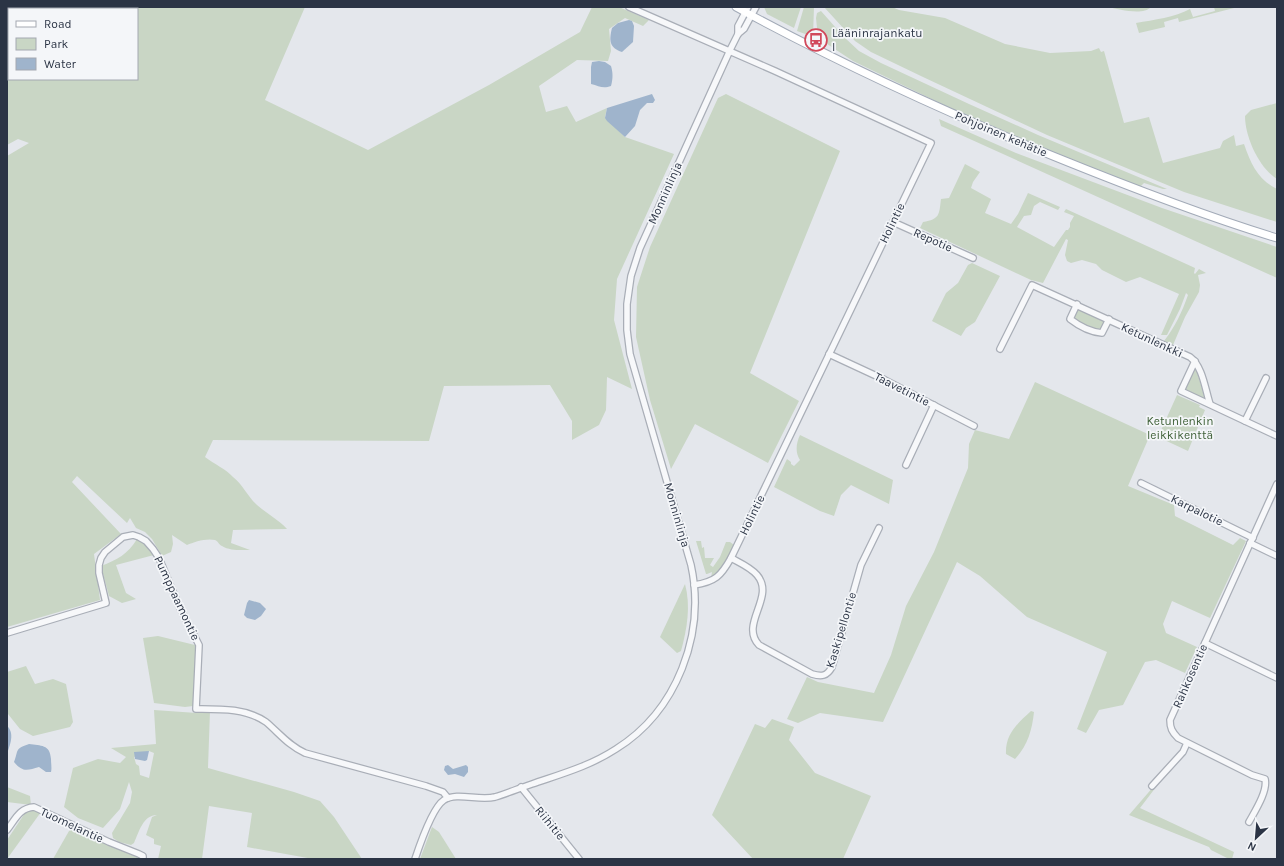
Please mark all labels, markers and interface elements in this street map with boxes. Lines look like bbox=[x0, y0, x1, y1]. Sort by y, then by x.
legend bbox=[8, 8, 138, 80]
text: Road bbox=[44, 17, 72, 31]
place label: Lääninrajankatu I bbox=[832, 26, 923, 54]
bus stop icon: Lääninrajankatu I bbox=[803, 27, 829, 53]
text: Park bbox=[44, 37, 69, 51]
text: Water bbox=[44, 57, 77, 71]
street label: Pohjoinen kehätie bbox=[953, 108, 1049, 160]
street label: Monninlinja bbox=[645, 160, 685, 226]
street label: Holintie bbox=[876, 201, 908, 245]
street label: Repotie bbox=[911, 225, 955, 255]
street label: Ketunlenkki bbox=[1119, 320, 1185, 360]
street label: Taavetintie bbox=[872, 369, 932, 409]
park label: Ketunlenkin leikkikenttä bbox=[1147, 414, 1213, 442]
street label: Monninlinja bbox=[661, 481, 693, 549]
street label: Karpalotie bbox=[1169, 491, 1225, 529]
street label: Holintie bbox=[736, 493, 768, 537]
street label: Pumppaamontie bbox=[151, 554, 203, 642]
street label: Kaskipellontie bbox=[823, 590, 859, 670]
street label: Rahkosentie bbox=[1170, 642, 1210, 710]
street label: Riihitie bbox=[532, 803, 568, 843]
street label: Tuomelantie bbox=[38, 804, 106, 846]
north arrow bbox=[1236, 818, 1276, 858]
text: N bbox=[1245, 839, 1258, 854]

